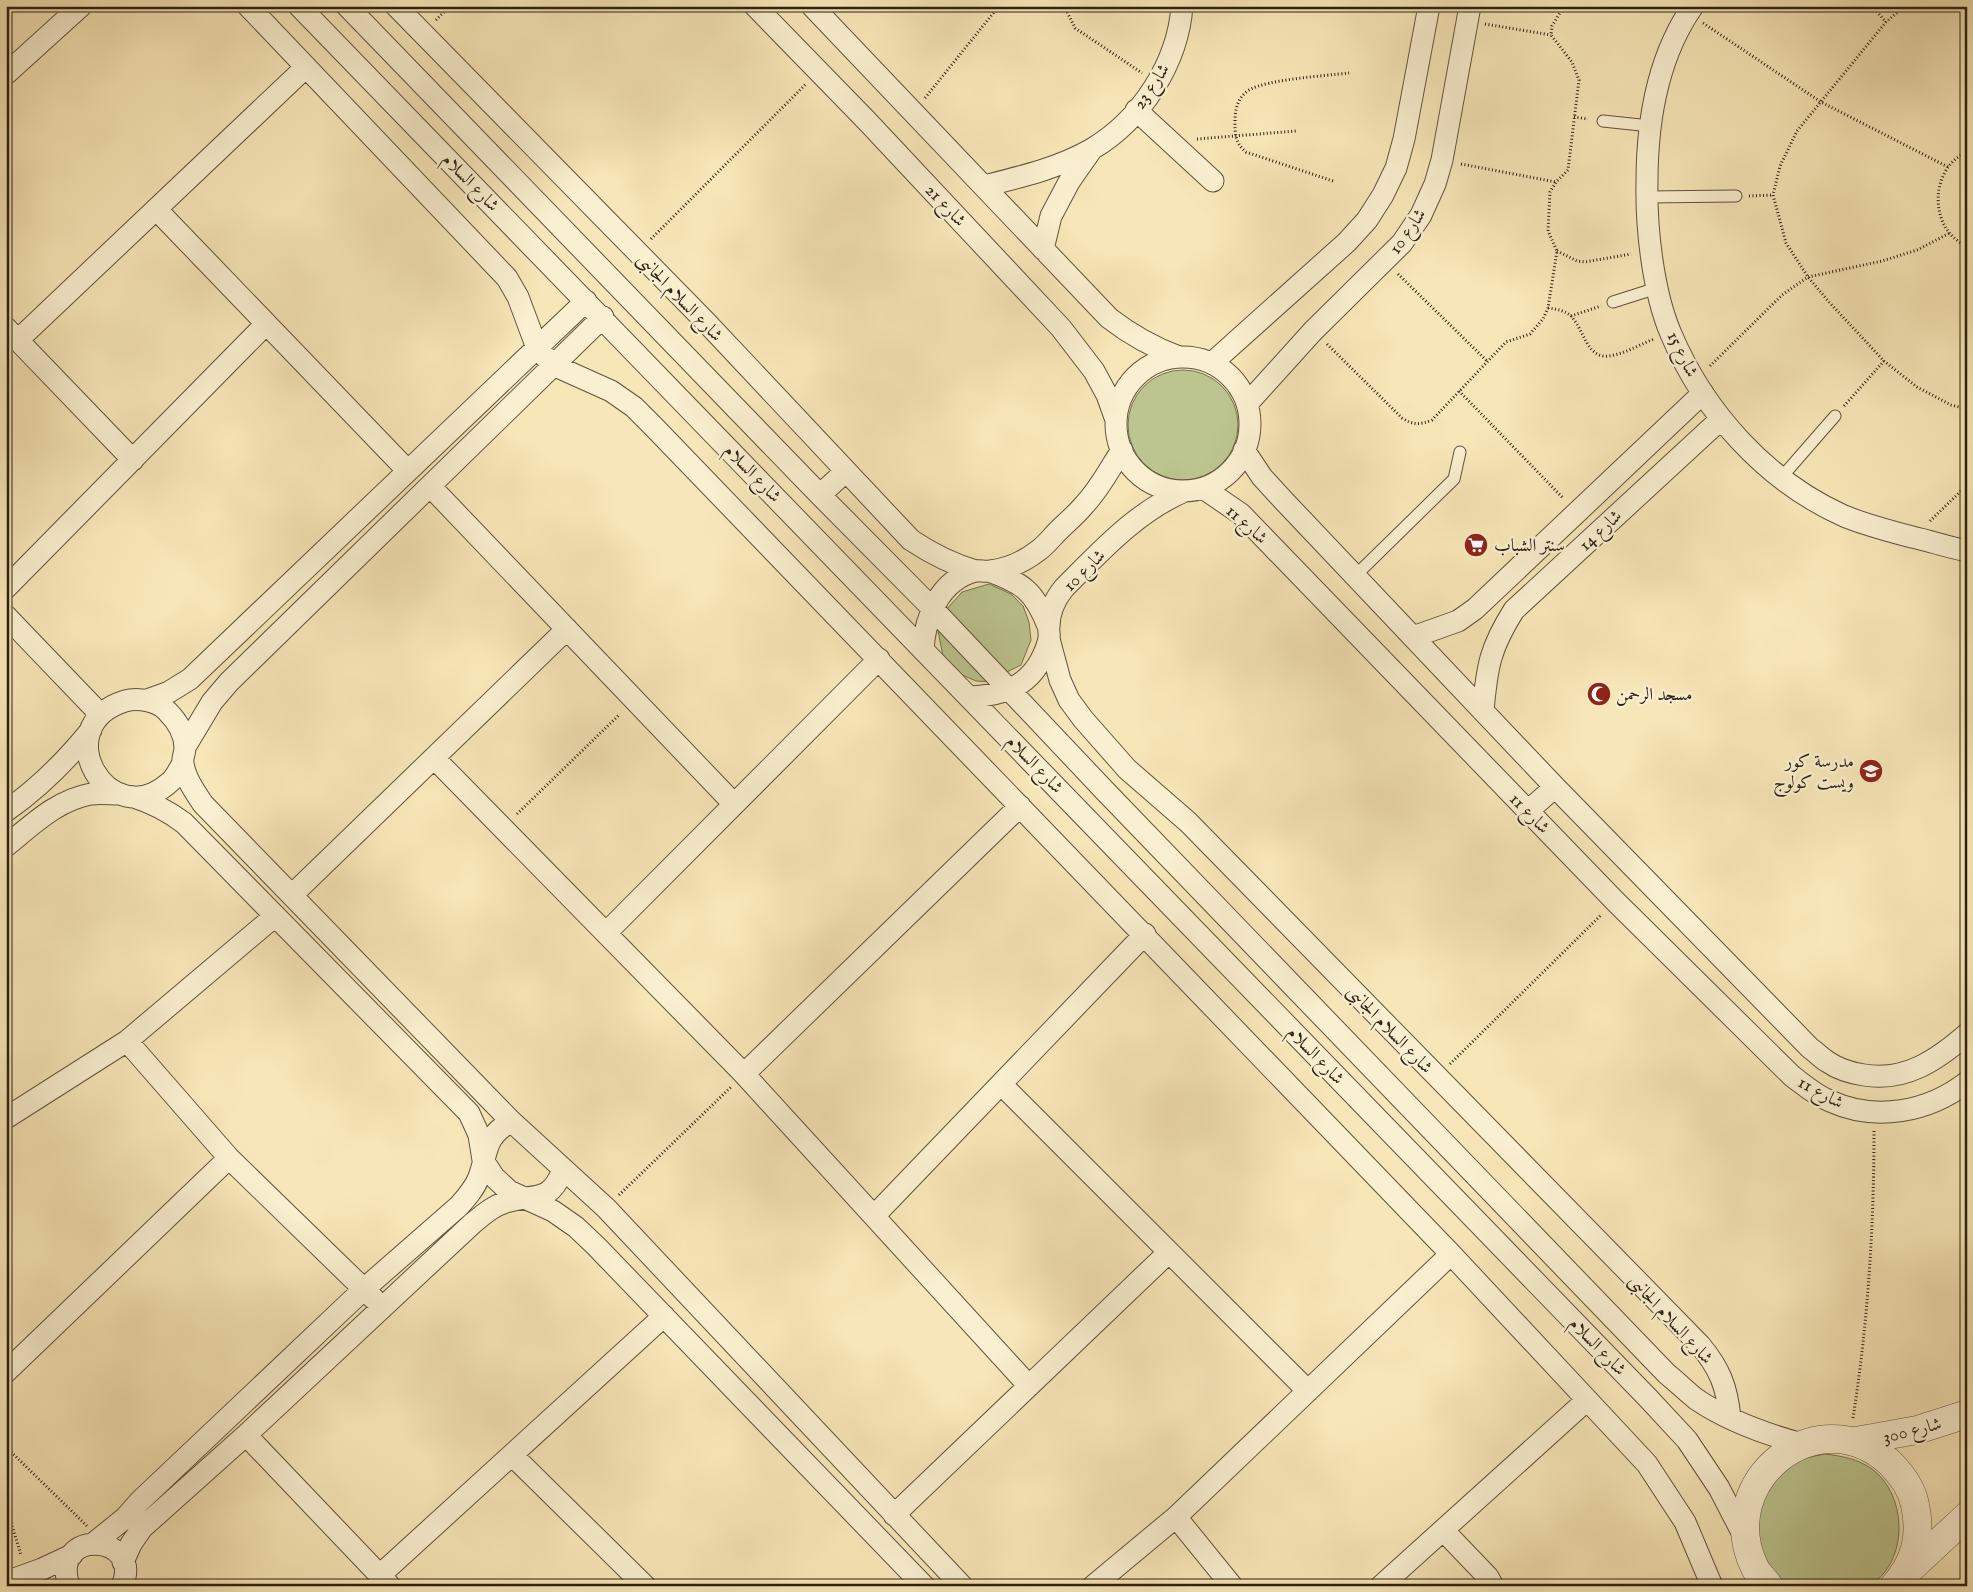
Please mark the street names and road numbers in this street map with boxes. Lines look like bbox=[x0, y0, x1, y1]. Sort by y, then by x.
street label: شارع 23 bbox=[1129, 60, 1178, 115]
street label: شارع السلام bbox=[434, 149, 504, 219]
street label: شارع 21 bbox=[918, 180, 970, 234]
street label: شارع 10 bbox=[1384, 205, 1434, 260]
street label: شارع السلام الجانبى bbox=[629, 249, 727, 349]
street label: شارع 15 bbox=[1659, 328, 1703, 382]
street label: شارع السلام bbox=[716, 440, 786, 510]
street label: شارع 11 bbox=[1219, 500, 1272, 551]
street label: شارع 14 bbox=[1575, 505, 1629, 558]
street label: شارع 10 bbox=[1059, 545, 1113, 599]
street label: شارع السلام bbox=[998, 731, 1068, 801]
street label: شارع 11 bbox=[1502, 789, 1554, 841]
street label: شارع السلام الجانبى bbox=[1339, 981, 1437, 1081]
street label: شارع السلام bbox=[1279, 1022, 1349, 1092]
street label: شارع 11 bbox=[1792, 1071, 1847, 1117]
street label: شارع السلام الجانبى bbox=[1620, 1270, 1717, 1372]
street label: شارع السلام bbox=[1561, 1313, 1631, 1383]
street label: شارع 300 bbox=[1881, 1413, 1945, 1452]

